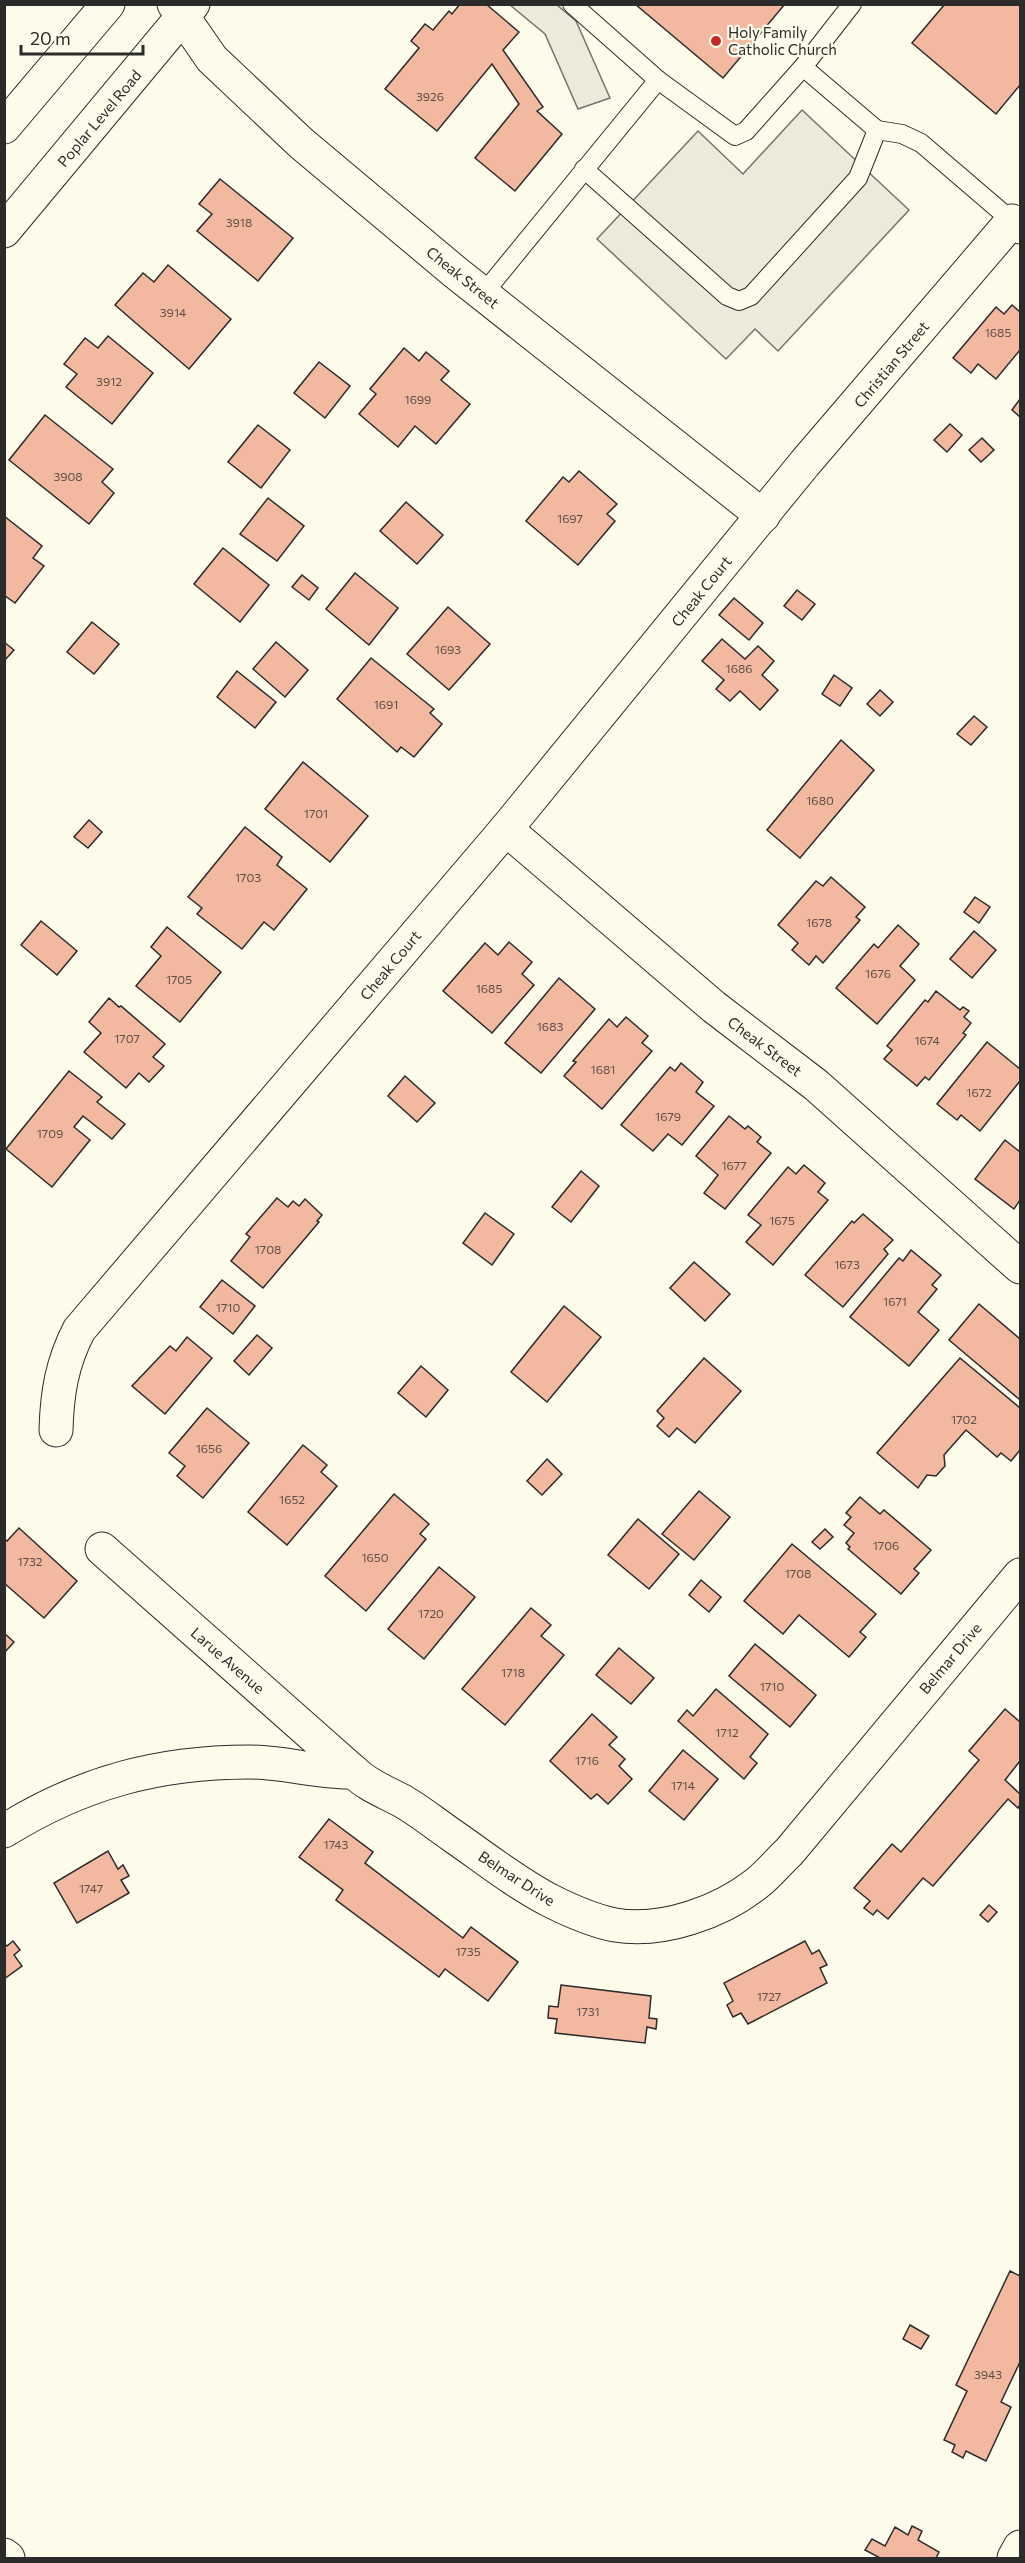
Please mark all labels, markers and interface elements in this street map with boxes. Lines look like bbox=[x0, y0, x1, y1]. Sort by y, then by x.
scale bar bbox=[21, 18, 142, 56]
place label: Holy Family Catholic Church bbox=[728, 23, 837, 58]
text: 20 m bbox=[30, 27, 71, 49]
marker: Holy Family Catholic Church bbox=[709, 34, 723, 48]
street label: Poplar Level Road bbox=[53, 66, 145, 170]
house number: 3926 bbox=[416, 89, 444, 103]
house number: 3918 bbox=[226, 215, 252, 229]
street label: Cheak Street bbox=[423, 242, 503, 312]
house number: 3914 bbox=[160, 305, 186, 319]
street label: Christian Street bbox=[850, 317, 932, 411]
house number: 1685 bbox=[985, 325, 1011, 339]
house number: 3912 bbox=[96, 374, 122, 388]
house number: 1699 bbox=[405, 392, 431, 406]
house number: 3908 bbox=[53, 469, 83, 483]
house number: 1697 bbox=[557, 511, 583, 525]
street label: Cheak Court bbox=[667, 552, 735, 630]
house number: 1693 bbox=[435, 642, 461, 656]
house number: 1686 bbox=[726, 661, 752, 675]
house number: 1691 bbox=[374, 697, 398, 711]
house number: 1680 bbox=[806, 793, 834, 807]
house number: 1701 bbox=[304, 806, 328, 820]
house number: 1703 bbox=[235, 870, 261, 884]
house number: 1678 bbox=[806, 915, 832, 929]
street label: Cheak Court bbox=[356, 927, 424, 1003]
house number: 1676 bbox=[865, 966, 891, 980]
house number: 1705 bbox=[166, 972, 192, 986]
house number: 1685 bbox=[476, 981, 502, 995]
street label: Cheak Street bbox=[724, 1012, 806, 1080]
house number: 1683 bbox=[537, 1019, 563, 1033]
house number: 1707 bbox=[114, 1031, 140, 1045]
house number: 1674 bbox=[914, 1033, 940, 1047]
house number: 1681 bbox=[591, 1062, 615, 1076]
house number: 1672 bbox=[966, 1085, 992, 1099]
house number: 1679 bbox=[655, 1109, 681, 1123]
house number: 1709 bbox=[37, 1126, 63, 1140]
house number: 1677 bbox=[721, 1158, 747, 1172]
house number: 1675 bbox=[769, 1213, 795, 1227]
house number: 1708 bbox=[255, 1242, 281, 1256]
house number: 1673 bbox=[834, 1257, 860, 1271]
house number: 1671 bbox=[883, 1294, 907, 1308]
house number: 1710 bbox=[216, 1300, 240, 1314]
house number: 1702 bbox=[951, 1412, 977, 1426]
house number: 1656 bbox=[196, 1441, 222, 1455]
house number: 1652 bbox=[279, 1492, 305, 1506]
house number: 1706 bbox=[873, 1538, 899, 1552]
house number: 1650 bbox=[361, 1550, 389, 1564]
house number: 1732 bbox=[18, 1554, 43, 1568]
house number: 1708 bbox=[785, 1566, 811, 1580]
house number: 1720 bbox=[418, 1606, 444, 1620]
street label: Belmar Drive bbox=[915, 1619, 985, 1697]
street label: Larue Avenue bbox=[188, 1623, 269, 1697]
house number: 1718 bbox=[501, 1665, 525, 1679]
house number: 1710 bbox=[760, 1679, 784, 1693]
house number: 1712 bbox=[715, 1725, 739, 1739]
house number: 1716 bbox=[575, 1753, 599, 1767]
house number: 1714 bbox=[671, 1778, 695, 1792]
house number: 1743 bbox=[324, 1837, 349, 1851]
street label: Belmar Drive bbox=[475, 1847, 559, 1909]
house number: 1747 bbox=[79, 1881, 103, 1895]
house number: 1735 bbox=[455, 1944, 481, 1958]
house number: 1727 bbox=[757, 1989, 781, 2003]
house number: 1731 bbox=[576, 2004, 600, 2018]
house number: 3943 bbox=[974, 2367, 1002, 2381]

